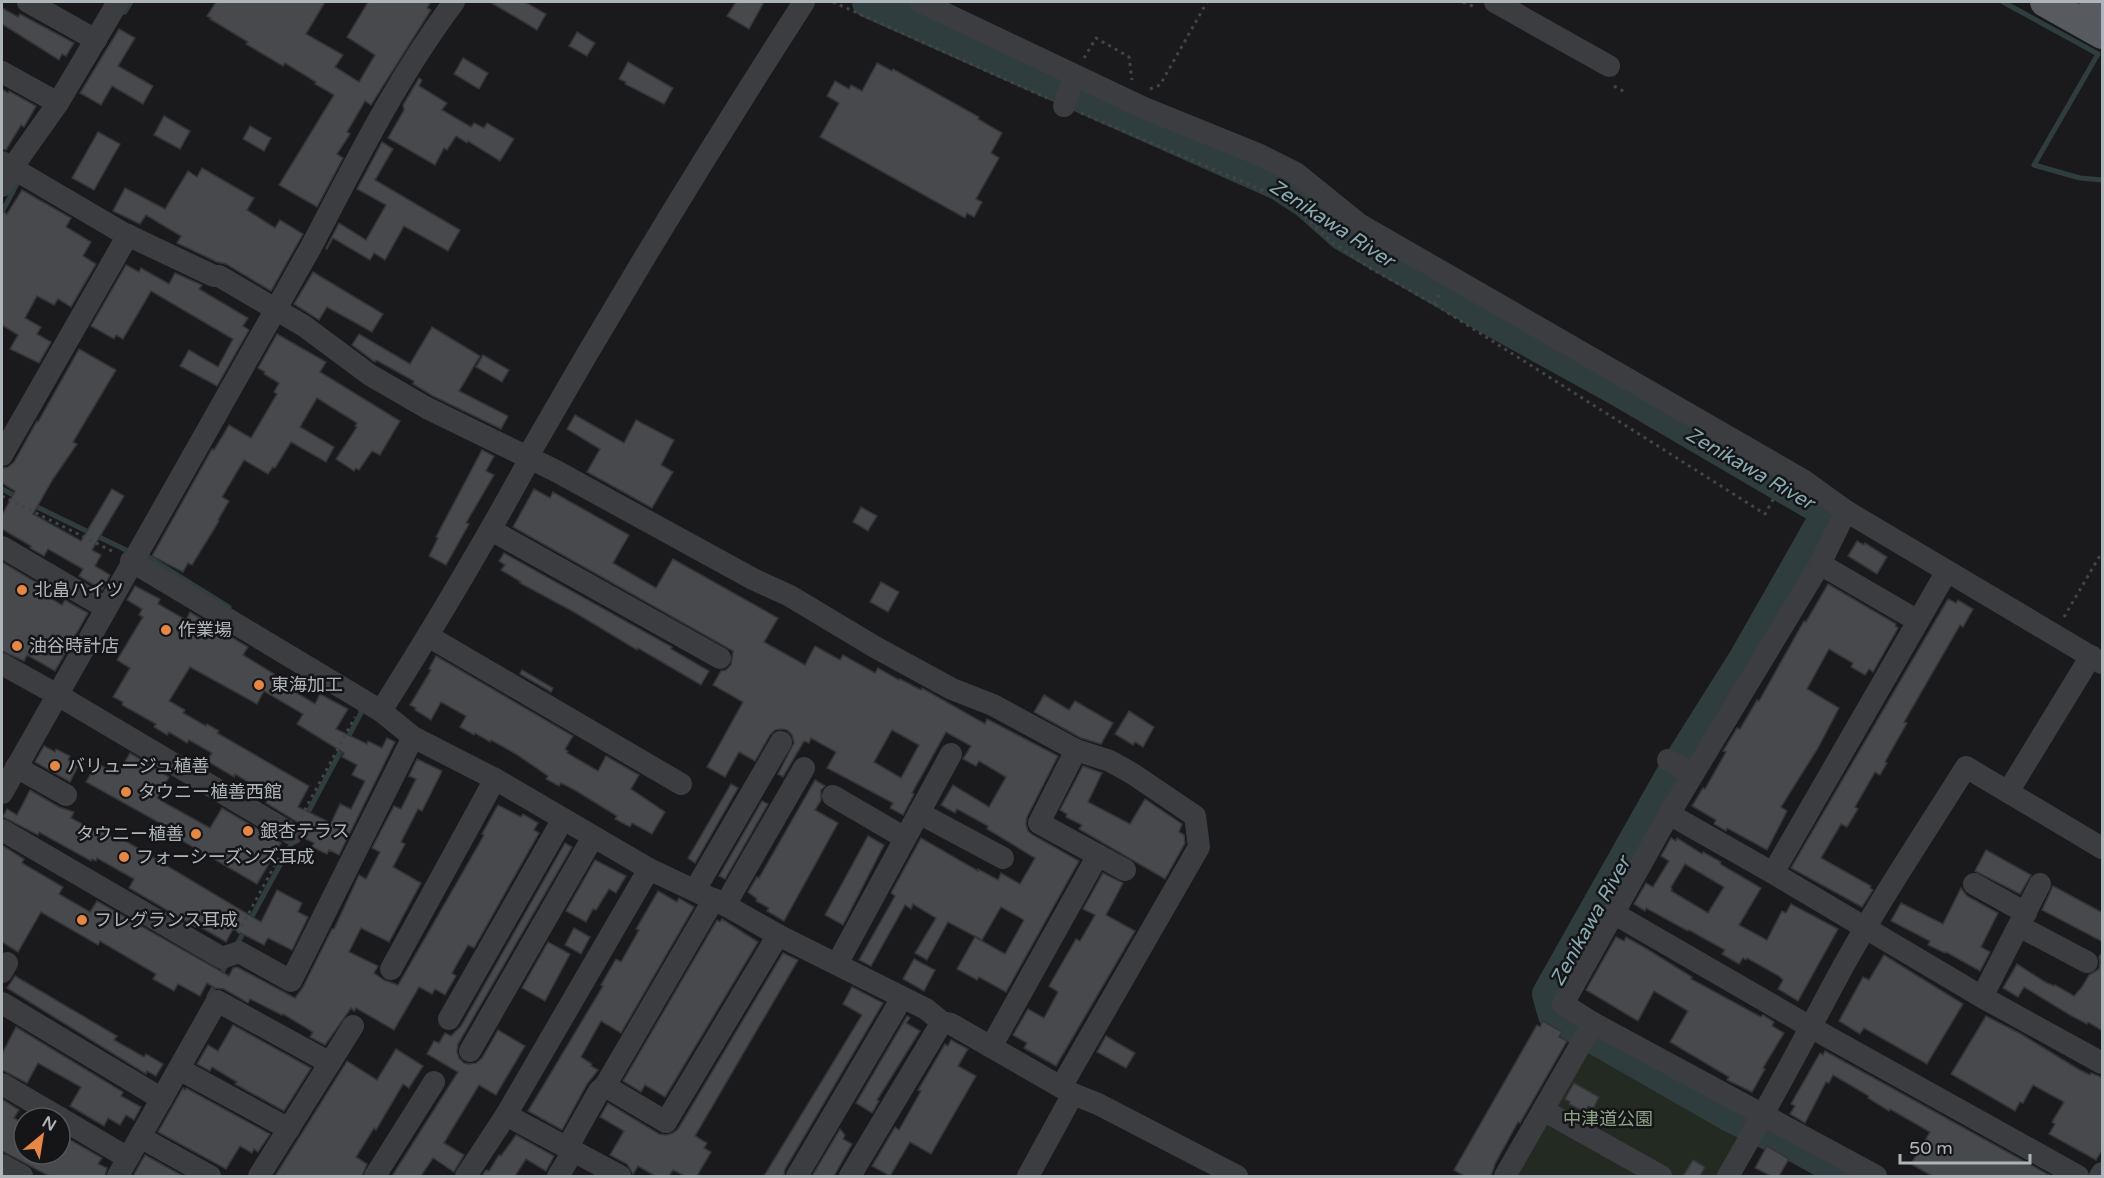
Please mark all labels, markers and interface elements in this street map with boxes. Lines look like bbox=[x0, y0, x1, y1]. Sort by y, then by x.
water label: Zenikawa River bbox=[1265, 175, 1400, 274]
water label: Zenikawa River bbox=[1681, 423, 1820, 516]
place label: 北畠ハイツ bbox=[34, 579, 124, 601]
marker: 北畠ハイツ bbox=[15, 583, 29, 597]
place label: 作業場 bbox=[178, 619, 232, 641]
marker: 作業場 bbox=[159, 623, 173, 637]
place label: 油谷時計店 bbox=[29, 635, 119, 657]
marker: 油谷時計店 bbox=[10, 639, 24, 653]
place label: 東海加工 bbox=[271, 674, 343, 696]
marker: 東海加工 bbox=[252, 678, 266, 692]
place label: バリュージュ植善 bbox=[67, 755, 209, 777]
marker: バリュージュ植善 bbox=[48, 759, 62, 773]
place label: タウニー植善西館 bbox=[138, 781, 282, 803]
marker: タウニー植善西館 bbox=[119, 785, 133, 799]
place label: 銀杏テラス bbox=[260, 820, 350, 842]
place label: タウニー植善 bbox=[76, 823, 184, 845]
marker: 銀杏テラス bbox=[241, 824, 255, 838]
marker: タウニー植善 bbox=[189, 827, 203, 841]
place label: フォーシーズンズ耳成 bbox=[136, 846, 314, 868]
marker: フォーシーズンズ耳成 bbox=[117, 850, 131, 864]
water label: Zenikawa River bbox=[1546, 851, 1637, 990]
place label: フレグランス耳成 bbox=[94, 909, 238, 931]
marker: フレグランス耳成 bbox=[75, 913, 89, 927]
north arrow bbox=[12, 1106, 72, 1166]
park label: 中津道公園 bbox=[1563, 1108, 1653, 1130]
text: N bbox=[38, 1112, 60, 1136]
scale bar bbox=[1900, 1127, 2030, 1165]
text: 50 m bbox=[1909, 1137, 1953, 1159]

